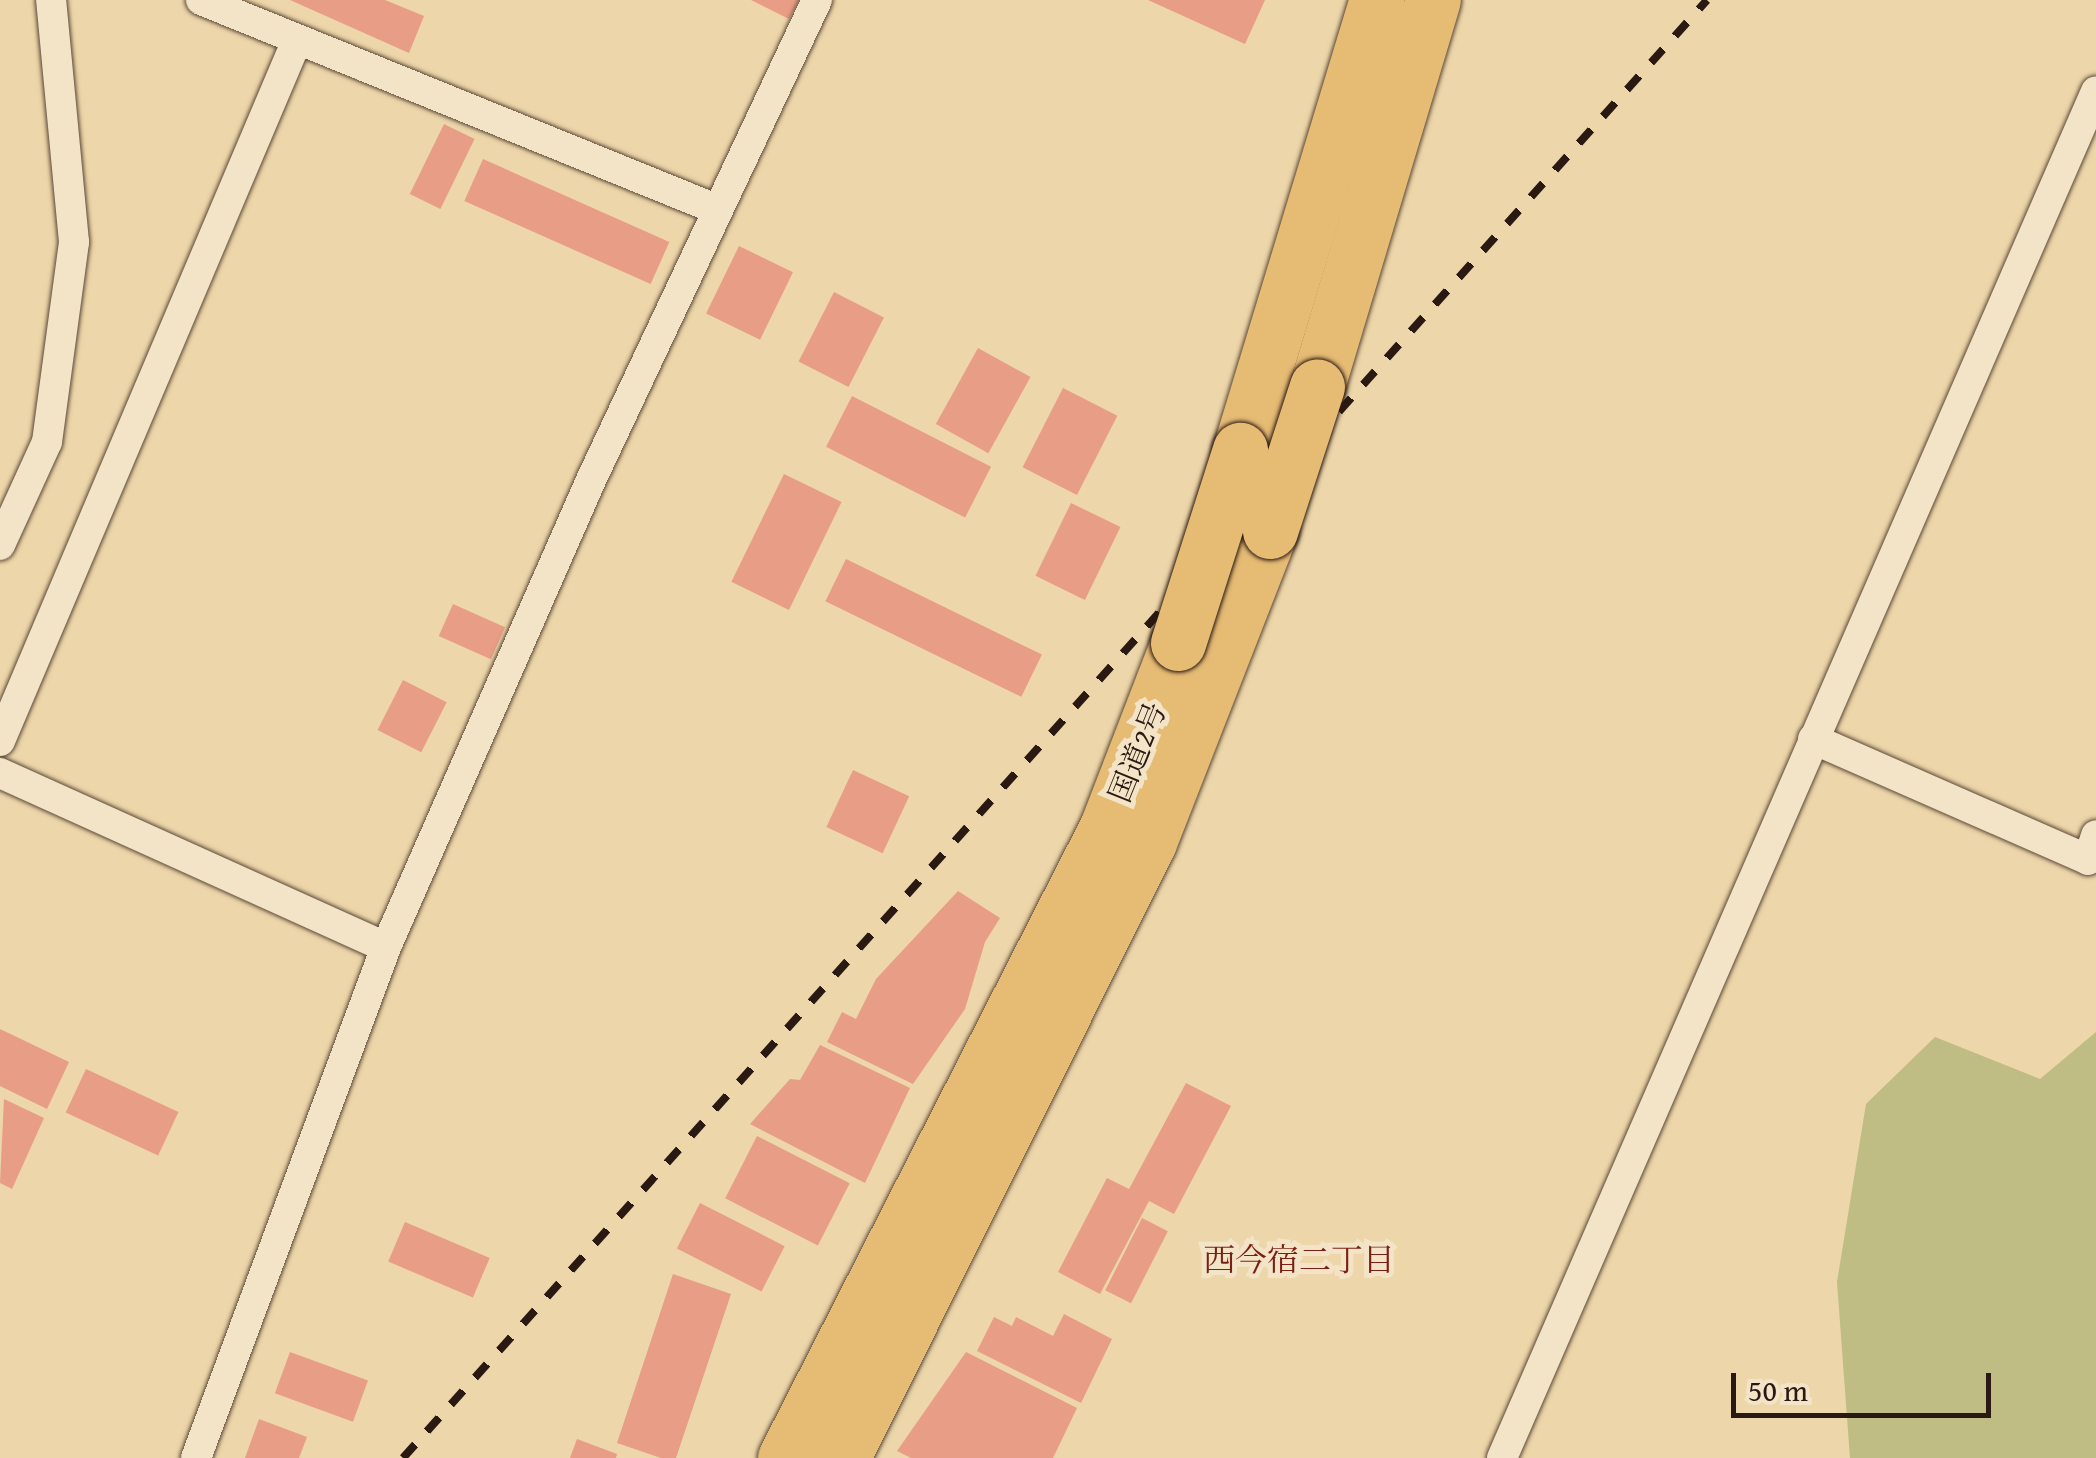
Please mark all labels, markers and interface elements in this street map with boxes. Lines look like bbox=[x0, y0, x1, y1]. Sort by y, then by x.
street label: 国道2号 bbox=[1101, 697, 1173, 807]
district label: 西今宿二丁目 bbox=[1203, 1241, 1395, 1279]
scale bar bbox=[1736, 1353, 1996, 1415]
text: 50 m bbox=[1748, 1368, 1808, 1412]

